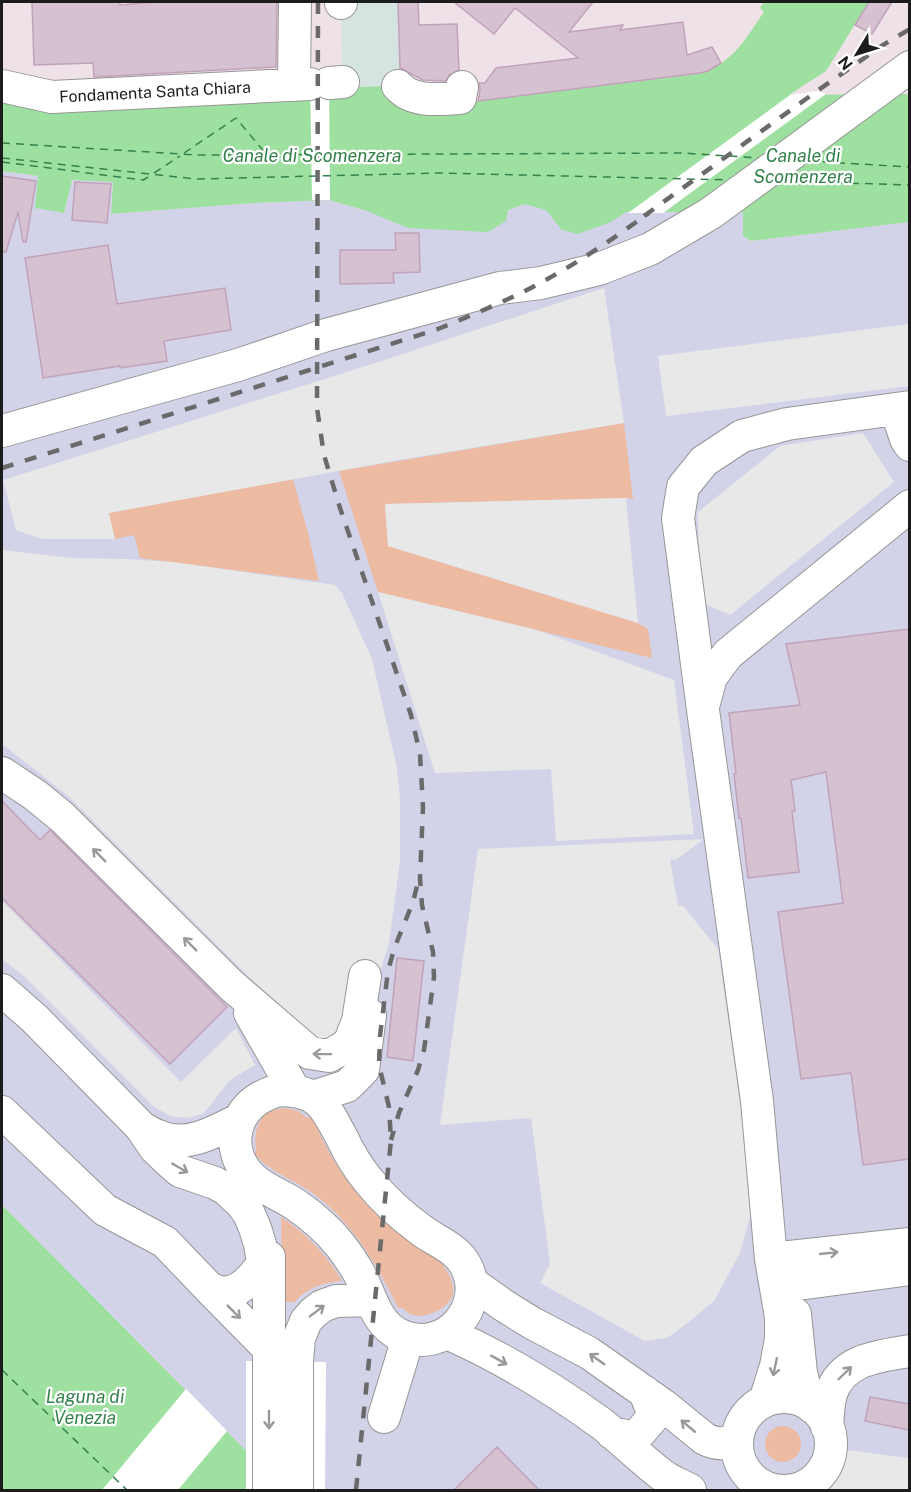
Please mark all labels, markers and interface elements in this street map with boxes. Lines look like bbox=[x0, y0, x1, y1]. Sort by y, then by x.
north arrow bbox=[827, 24, 887, 84]
text: N bbox=[834, 52, 857, 74]
street label: Fondamenta Santa Chiara bbox=[59, 77, 251, 107]
water label: Canale di Scomenzera bbox=[223, 145, 401, 166]
water label: Canale di Scomenzera bbox=[753, 145, 853, 187]
one-way arrow bbox=[92, 847, 107, 862]
one-way arrow bbox=[182, 936, 197, 951]
one-way arrow bbox=[313, 1048, 332, 1059]
one-way arrow bbox=[171, 1162, 188, 1175]
one-way arrow bbox=[818, 1247, 838, 1258]
one-way arrow bbox=[226, 1305, 241, 1320]
one-way arrow bbox=[309, 1305, 325, 1318]
one-way arrow bbox=[589, 1353, 605, 1365]
one-way arrow bbox=[490, 1354, 507, 1366]
one-way arrow bbox=[769, 1357, 780, 1377]
one-way arrow bbox=[837, 1366, 852, 1380]
water label: Laguna di Venezia bbox=[46, 1386, 125, 1428]
one-way arrow bbox=[263, 1409, 275, 1429]
one-way arrow bbox=[680, 1419, 696, 1432]

